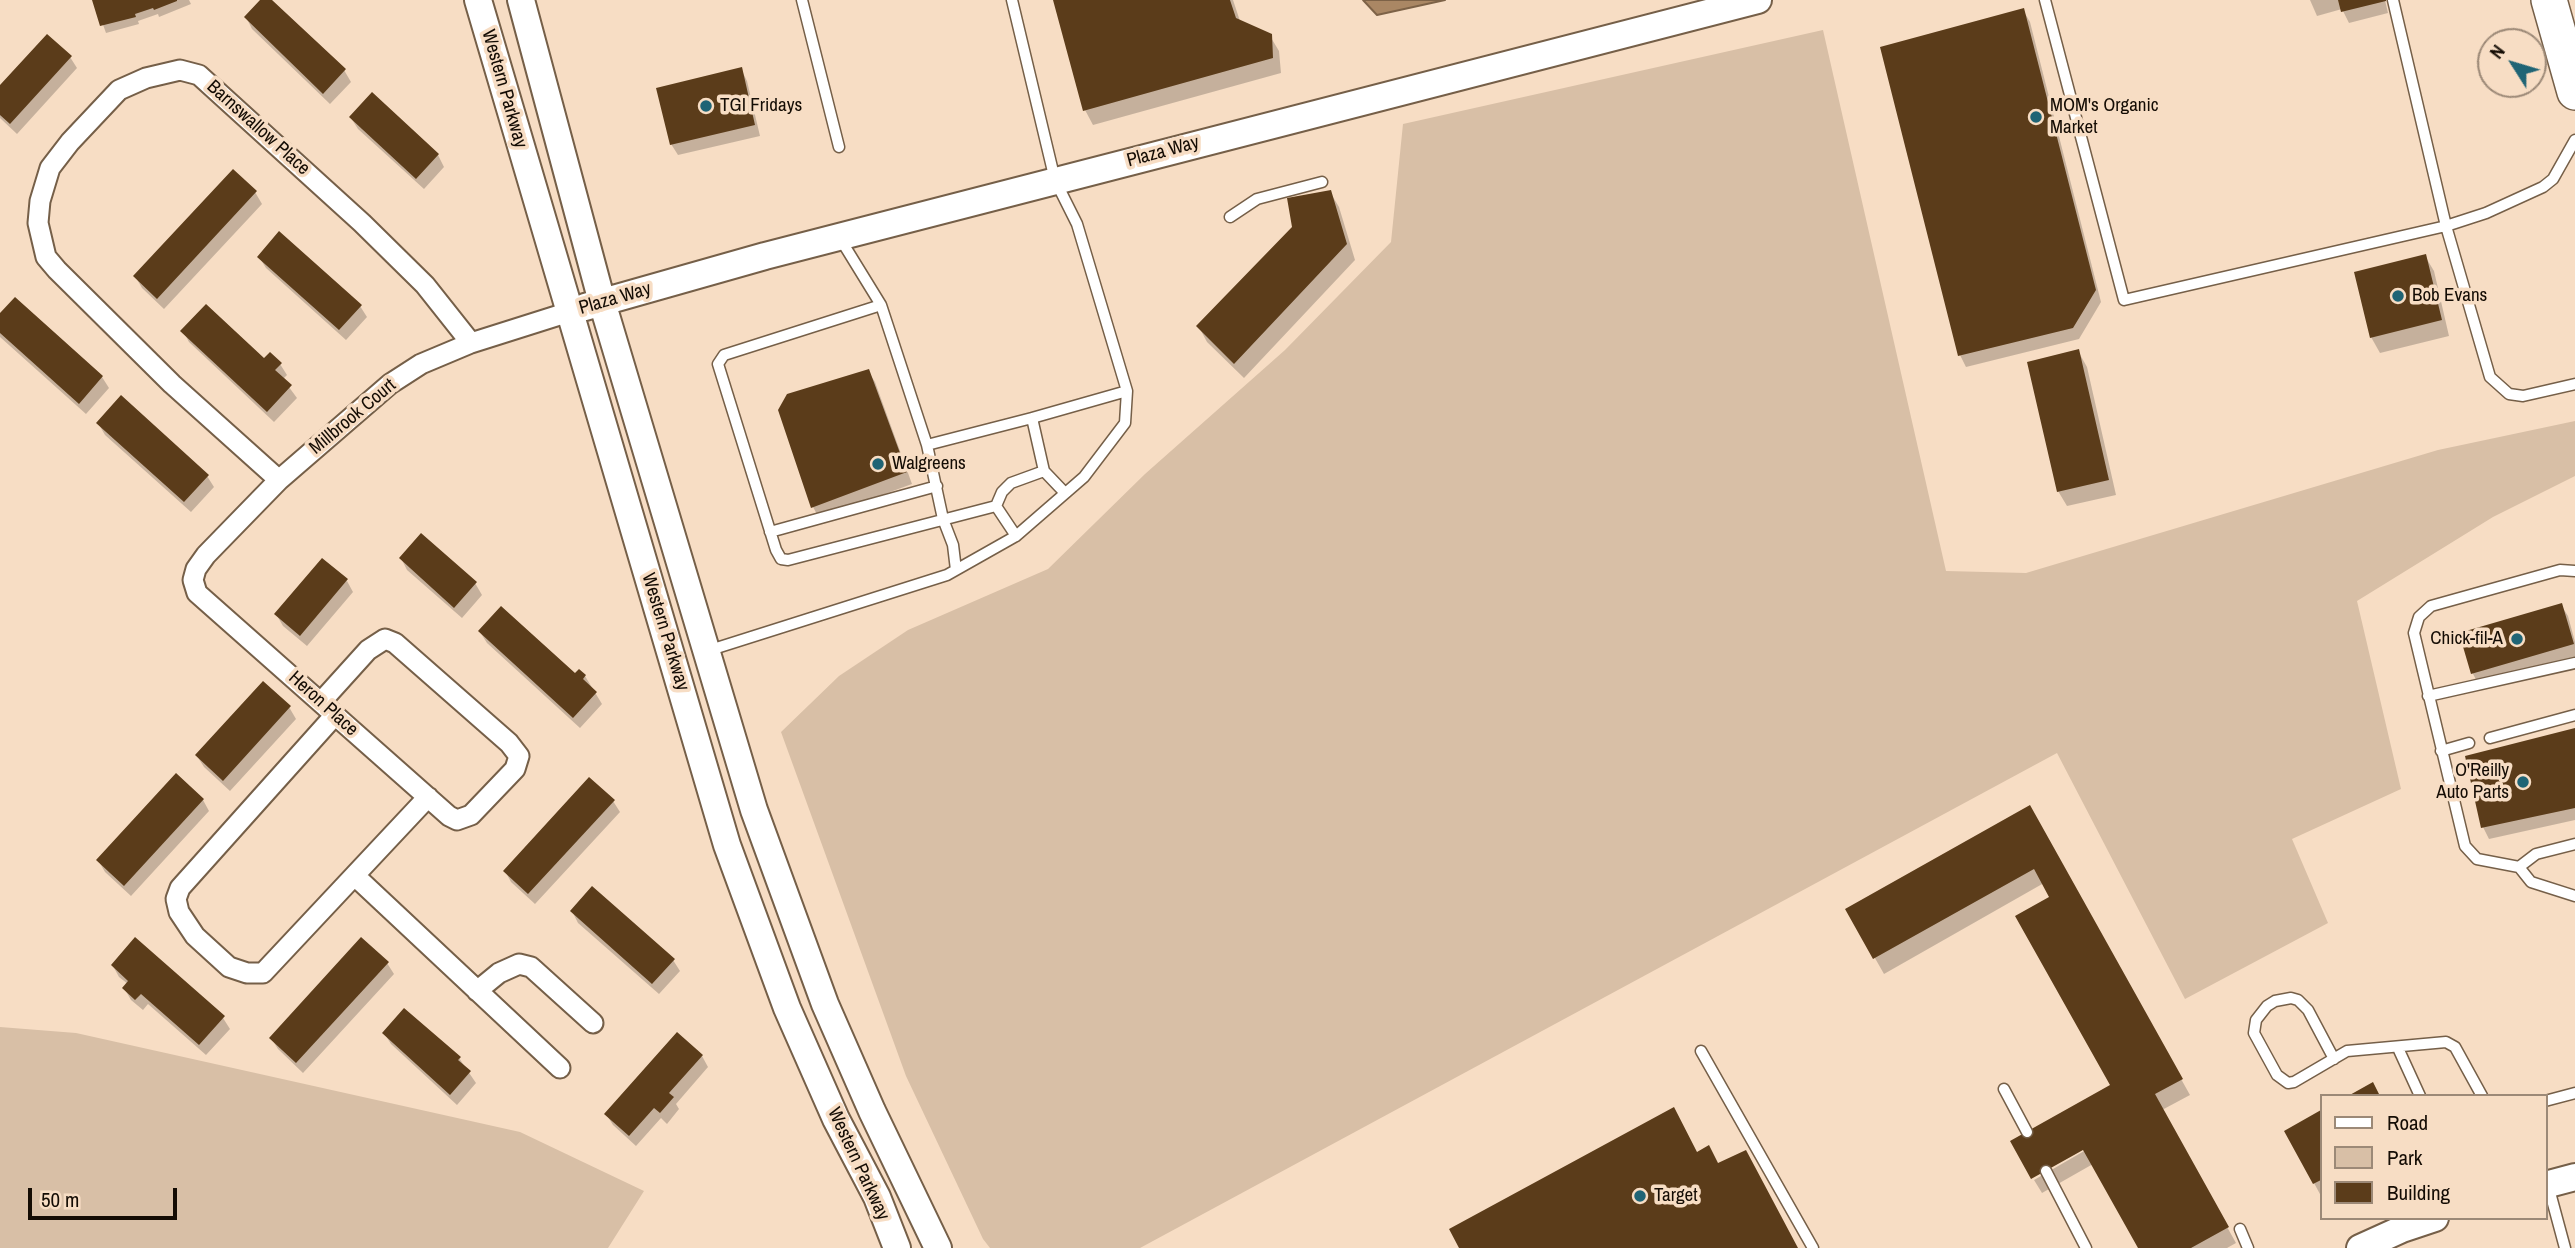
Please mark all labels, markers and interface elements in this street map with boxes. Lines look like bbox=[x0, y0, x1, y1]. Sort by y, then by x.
street label: Western Parkway bbox=[476, 27, 532, 151]
north arrow bbox=[2477, 28, 2547, 98]
text: N bbox=[2483, 39, 2511, 64]
street label: Barnswallow Place bbox=[202, 76, 314, 180]
place label: TGI Fridays bbox=[720, 95, 802, 117]
place label: MOM's Organic Market bbox=[2050, 95, 2159, 139]
marker: TGI Fridays bbox=[698, 98, 714, 114]
marker: MOM's Organic Market bbox=[2028, 109, 2044, 125]
street label: Plaza Way bbox=[1124, 131, 1202, 173]
street label: Plaza Way bbox=[576, 278, 654, 320]
place label: Bob Evans bbox=[2412, 285, 2487, 307]
marker: Bob Evans bbox=[2390, 288, 2406, 304]
street label: Millbrook Court bbox=[305, 374, 401, 460]
place label: Walgreens bbox=[892, 453, 966, 475]
marker: Walgreens bbox=[870, 456, 886, 472]
street label: Western Parkway bbox=[636, 570, 694, 694]
place label: Chick-fil-A bbox=[2430, 628, 2503, 650]
marker: Chick-fil-A bbox=[2509, 631, 2525, 647]
street label: Heron Place bbox=[284, 667, 362, 741]
place label: O'Reilly Auto Parts bbox=[2436, 760, 2509, 804]
marker: O'Reilly Auto Parts bbox=[2515, 774, 2531, 790]
legend bbox=[2320, 1094, 2547, 1220]
street label: Western Parkway bbox=[822, 1104, 894, 1224]
text: Road bbox=[2387, 1108, 2428, 1137]
text: Park bbox=[2387, 1143, 2422, 1172]
scale bar bbox=[32, 1174, 180, 1218]
text: Building bbox=[2387, 1178, 2450, 1207]
text: 50 m bbox=[41, 1185, 79, 1214]
place label: Target bbox=[1654, 1185, 1698, 1207]
marker: Target bbox=[1632, 1188, 1648, 1204]

